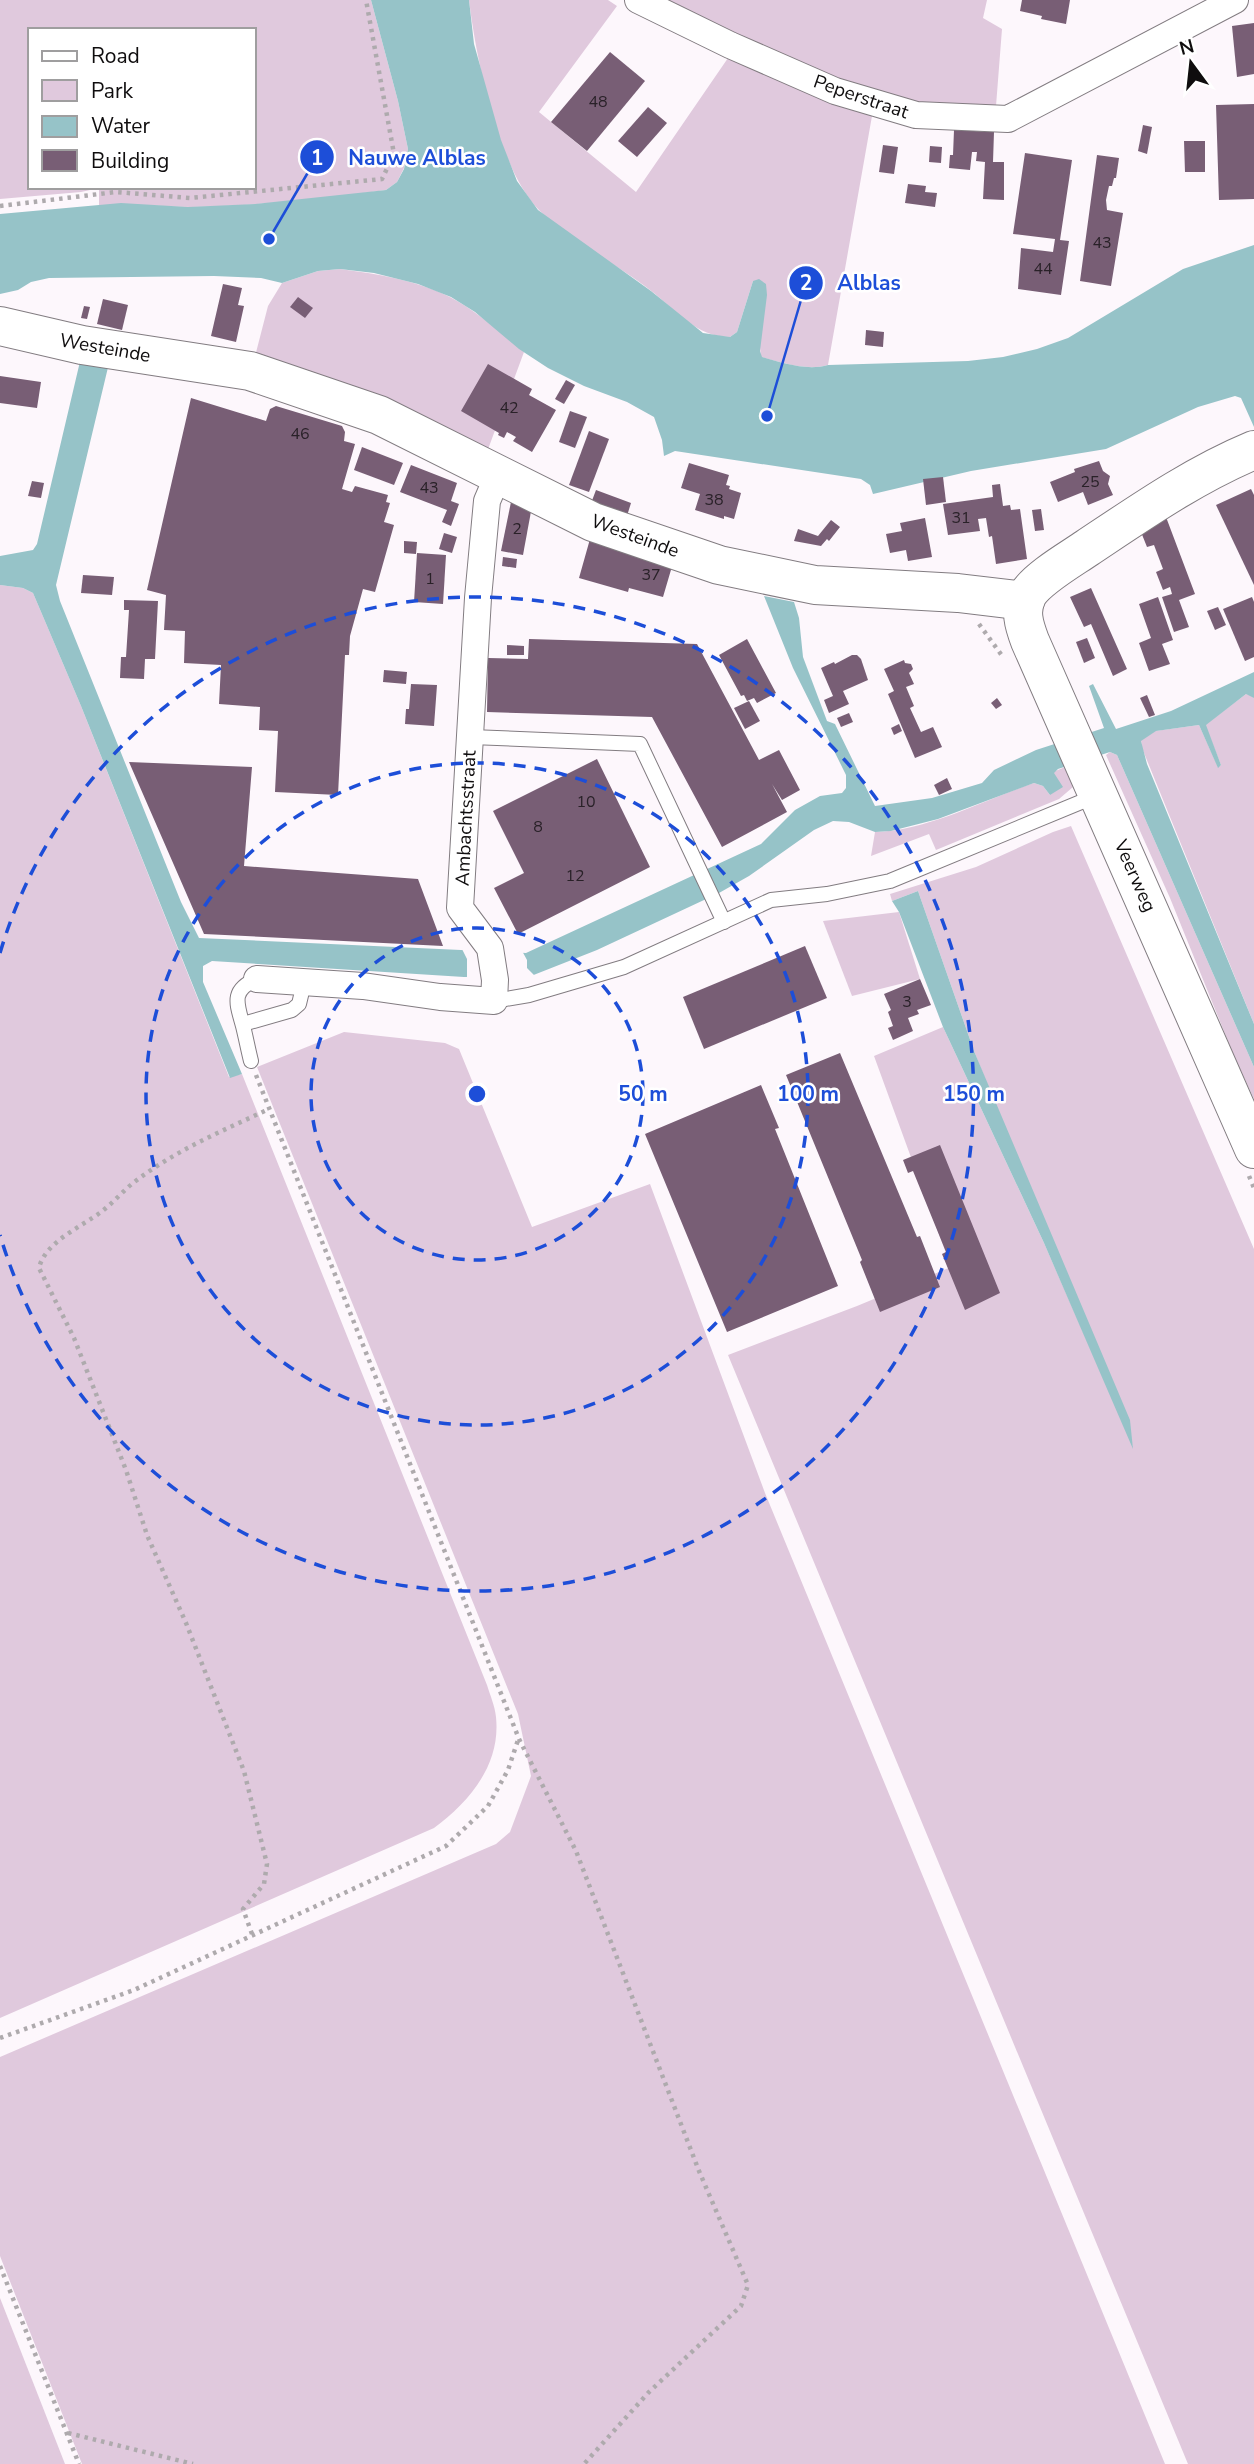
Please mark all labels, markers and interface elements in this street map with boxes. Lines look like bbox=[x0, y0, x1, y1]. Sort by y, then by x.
legend bbox=[28, 28, 256, 189]
north arrow bbox=[1156, 28, 1226, 98]
text: N bbox=[1177, 33, 1197, 62]
text: Road bbox=[91, 42, 140, 70]
street label: Peperstraat bbox=[810, 69, 912, 125]
text: Park bbox=[91, 77, 133, 105]
house number: 48 bbox=[588, 91, 608, 113]
text: Water bbox=[91, 112, 150, 140]
callout: Nauwe Alblas bbox=[299, 136, 500, 178]
text: 1 bbox=[311, 144, 323, 172]
text: Nauwe Alblas bbox=[348, 144, 486, 172]
text: Building bbox=[91, 147, 169, 175]
house number: 43 bbox=[1092, 232, 1112, 254]
house number: 44 bbox=[1033, 258, 1053, 280]
callout: Alblas bbox=[789, 262, 915, 304]
text: 2 bbox=[800, 269, 812, 297]
text: Alblas bbox=[837, 269, 901, 297]
street label: Westeinde bbox=[57, 327, 153, 369]
house number: 42 bbox=[499, 397, 519, 419]
house number: 46 bbox=[290, 423, 310, 445]
house number: 25 bbox=[1080, 471, 1100, 493]
house number: 43 bbox=[419, 477, 439, 499]
house number: 38 bbox=[704, 489, 724, 511]
house number: 31 bbox=[951, 507, 971, 529]
street label: Westeinde bbox=[587, 508, 683, 564]
house number: 2 bbox=[512, 518, 522, 540]
house number: 37 bbox=[641, 564, 661, 586]
house number: 1 bbox=[425, 568, 435, 590]
street label: Ambachtsstraat bbox=[449, 749, 483, 887]
house number: 10 bbox=[576, 791, 596, 813]
house number: 8 bbox=[533, 816, 543, 838]
street label: Veerweg bbox=[1107, 835, 1162, 916]
house number: 12 bbox=[565, 865, 585, 887]
house number: 3 bbox=[902, 991, 912, 1013]
text: 50 m bbox=[618, 1080, 668, 1108]
text: 100 m bbox=[777, 1080, 839, 1108]
text: 150 m bbox=[943, 1080, 1005, 1108]
centre of rings bbox=[465, 1082, 489, 1106]

